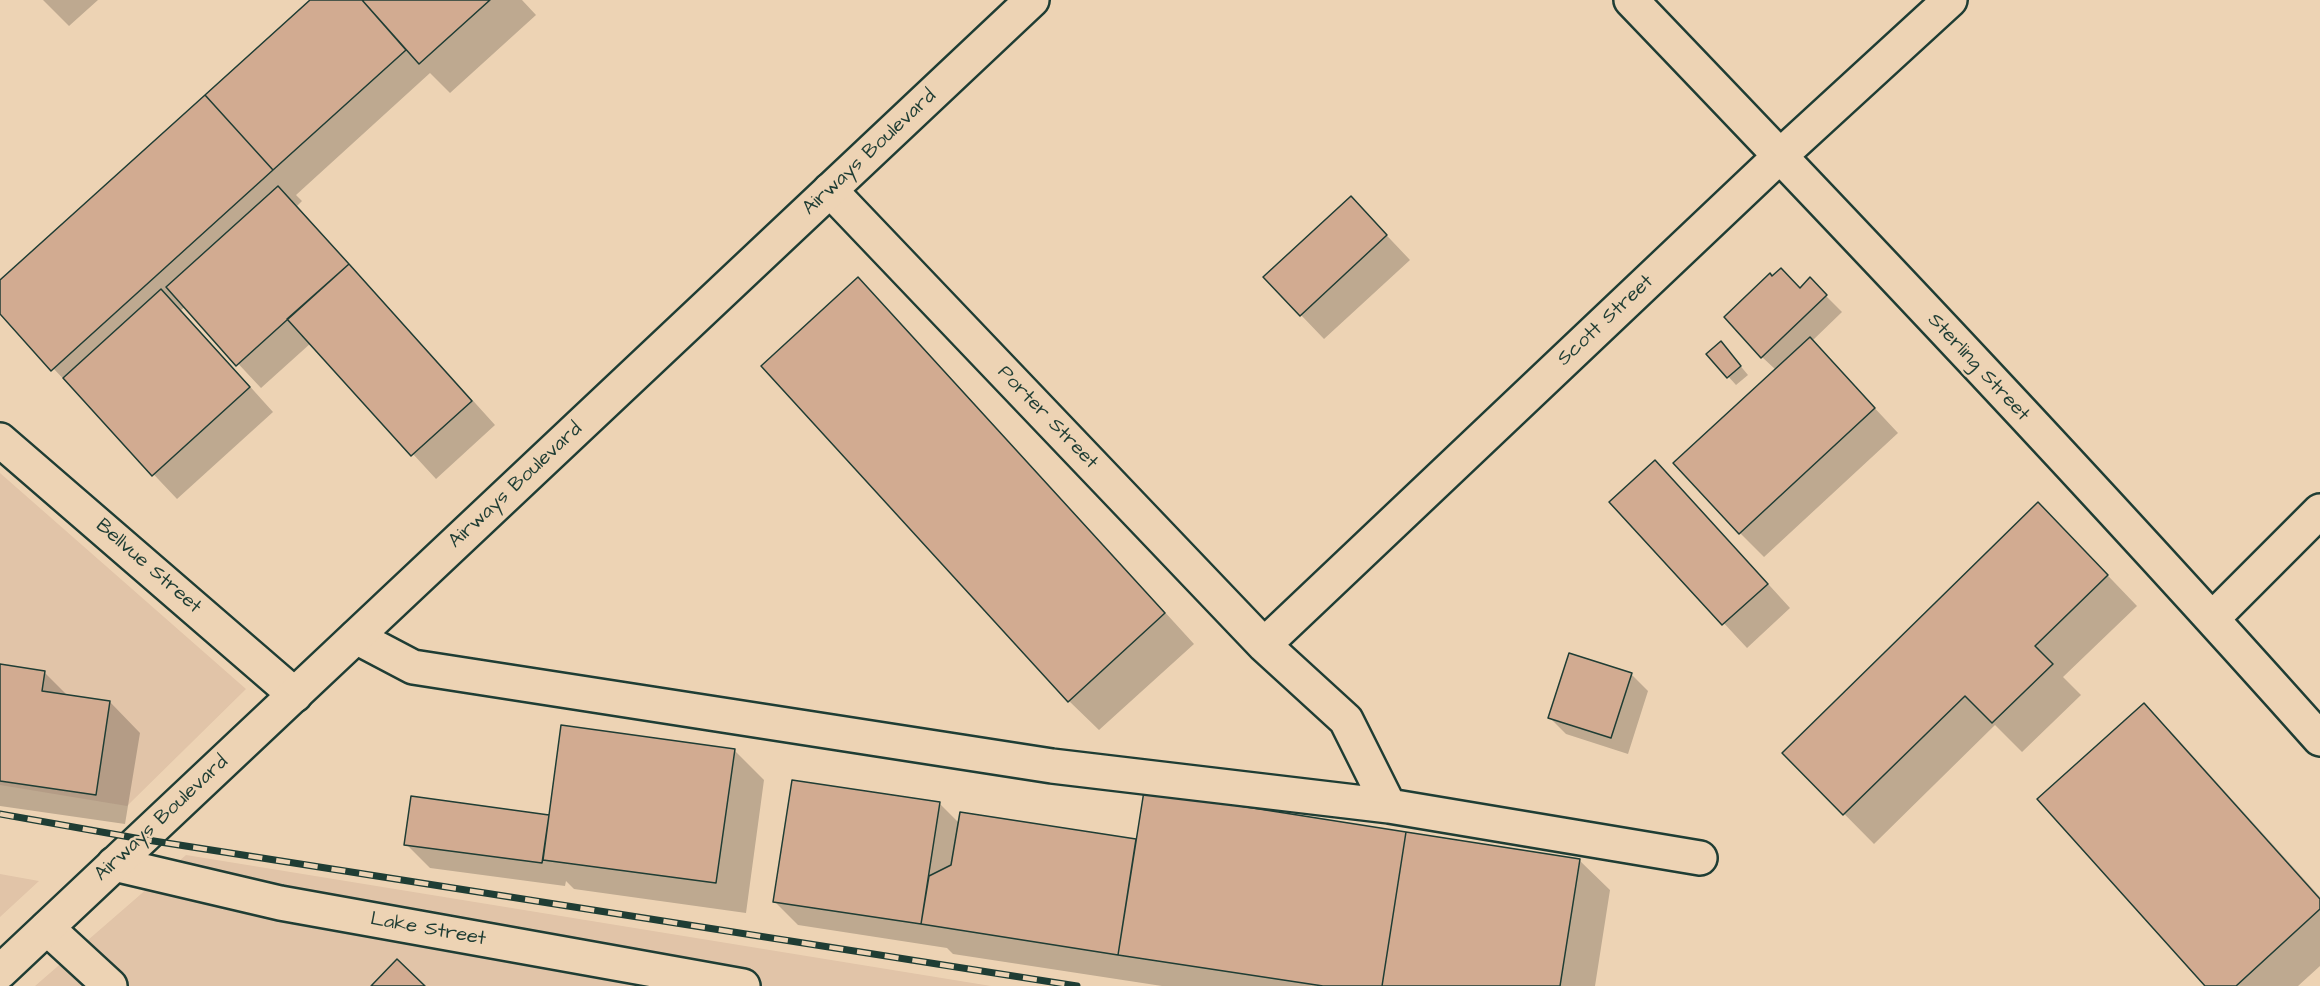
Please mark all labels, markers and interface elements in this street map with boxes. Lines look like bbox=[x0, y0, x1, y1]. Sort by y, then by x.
street label: Airways Boulevard bbox=[798, 85, 942, 221]
street label: Scott Street bbox=[1553, 270, 1659, 372]
street label: Sterling Street bbox=[1922, 309, 2034, 427]
street label: Porter Street bbox=[992, 361, 1102, 475]
street label: Airways Boulevard bbox=[444, 418, 588, 554]
street label: Bellvue Street bbox=[90, 515, 206, 619]
street label: Airways Boulevard bbox=[90, 751, 234, 887]
street label: Lake Street bbox=[368, 908, 488, 952]

